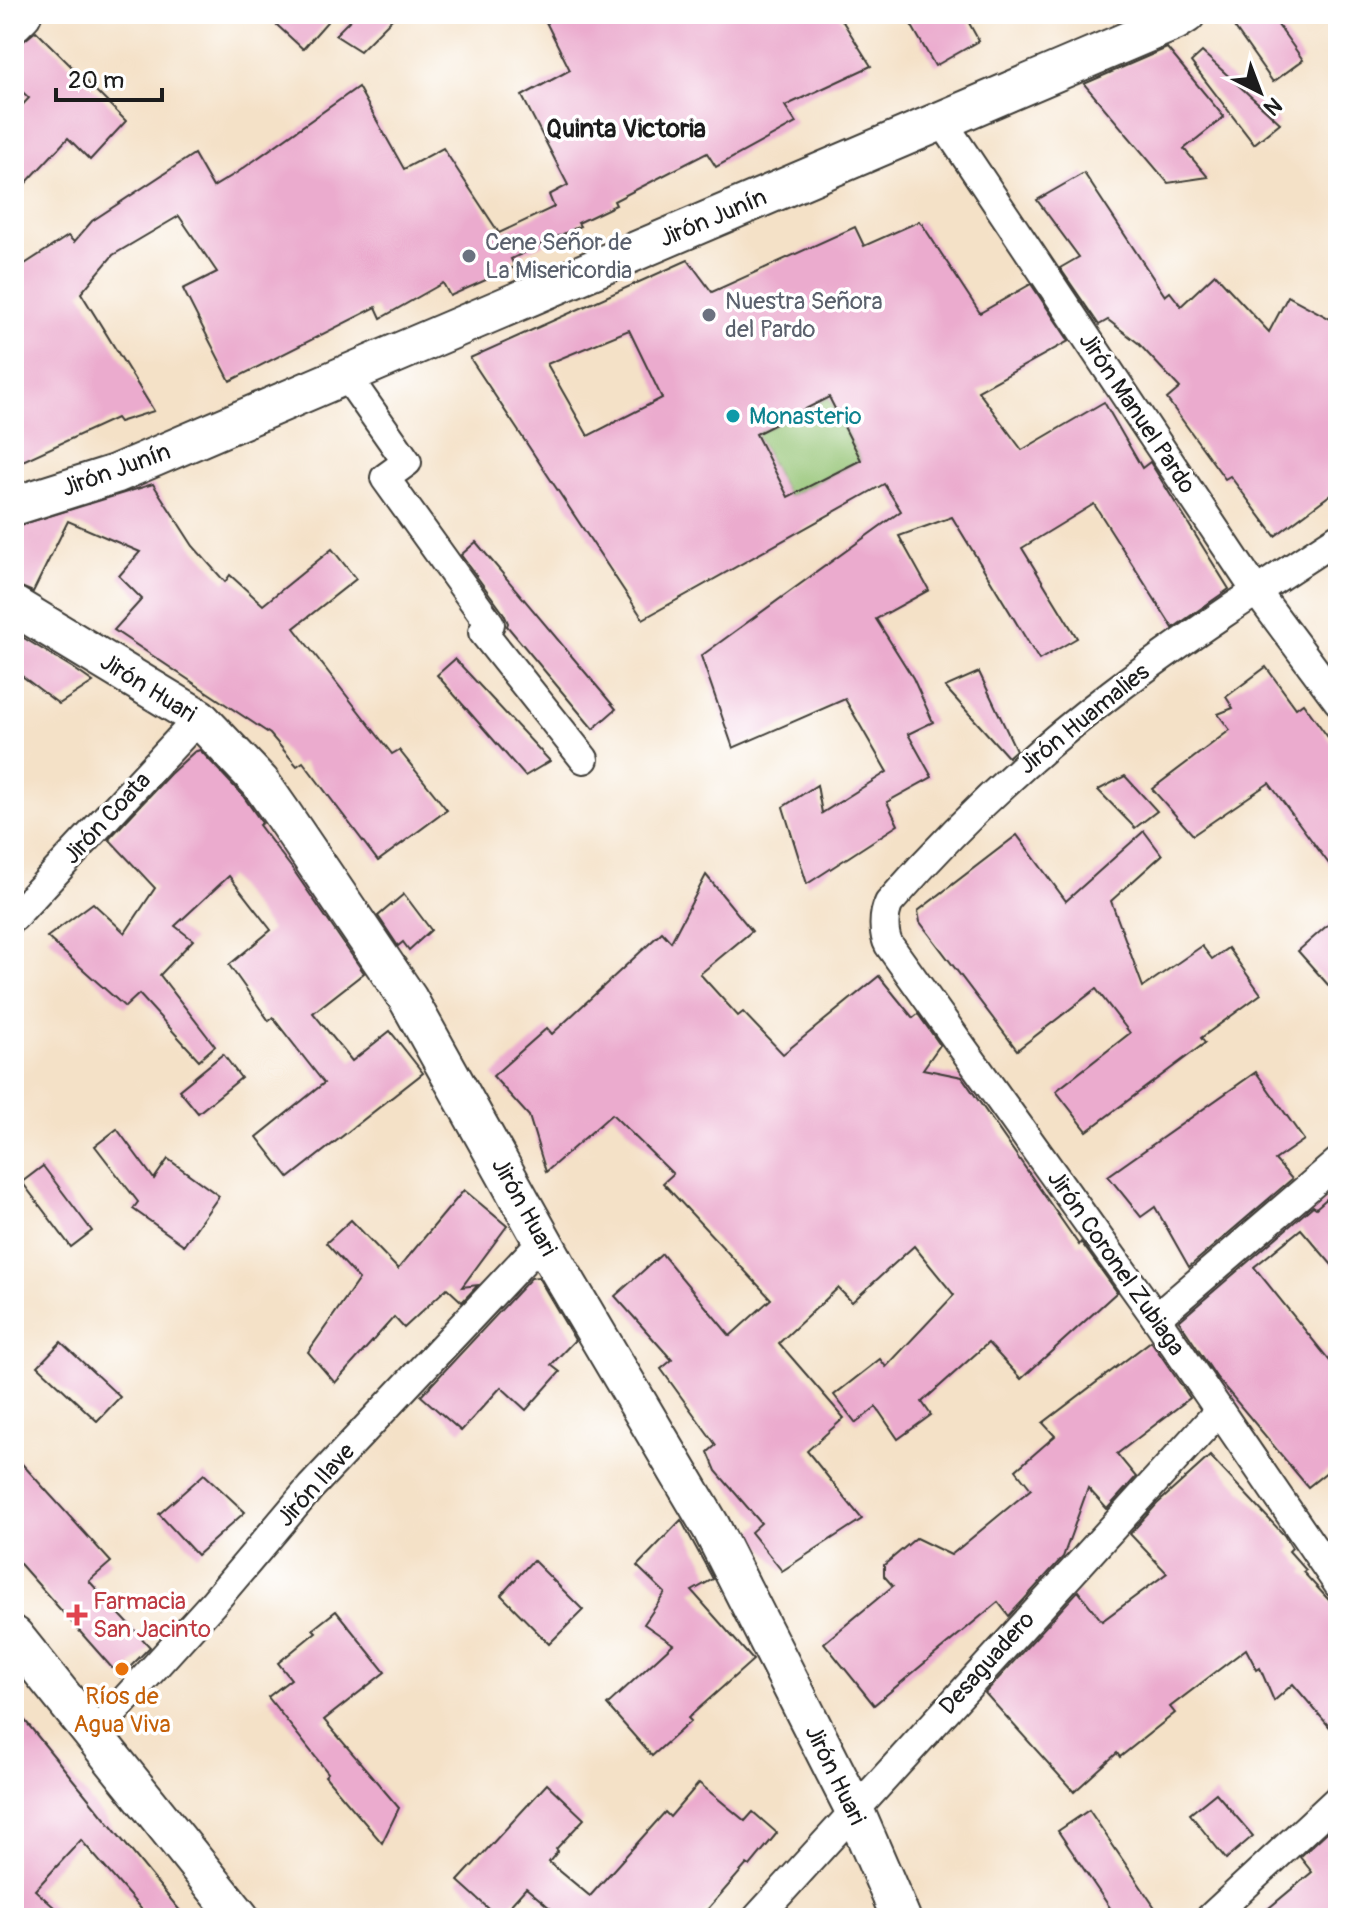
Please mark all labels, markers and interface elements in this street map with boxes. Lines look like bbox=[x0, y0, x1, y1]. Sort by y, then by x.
scale bar bbox=[56, 52, 162, 102]
north arrow bbox=[1220, 52, 1300, 132]
text: 20 m bbox=[68, 66, 124, 95]
text: N bbox=[1258, 91, 1288, 122]
district label: Quinta Victoria bbox=[546, 113, 706, 145]
street label: Jirón Junín bbox=[655, 182, 771, 254]
place label: Cene Señor de La Misericordia bbox=[485, 228, 632, 285]
marker: Cene Señor de La Misericordia bbox=[460, 247, 478, 265]
place label: Nuestra Señora del Pardo bbox=[725, 287, 883, 344]
marker: Nuestra Señora del Pardo bbox=[700, 306, 718, 324]
street label: Jirón Manuel Pardo bbox=[1072, 327, 1202, 499]
place label: Monasterio bbox=[749, 402, 862, 431]
marker: Monasterio bbox=[724, 407, 742, 425]
street label: Jirón Junín bbox=[58, 437, 174, 503]
street label: Jirón Huari bbox=[95, 647, 201, 729]
street label: Jirón Huamalies bbox=[1013, 657, 1155, 781]
street label: Jirón Coata bbox=[57, 766, 157, 870]
street label: Jirón Huari bbox=[485, 1153, 563, 1261]
street label: Jirón Coronel Zubiaga bbox=[1041, 1165, 1191, 1361]
street label: Jirón Ilave bbox=[271, 1437, 361, 1533]
place label: Farmacia San Jacinto bbox=[93, 1587, 211, 1644]
street label: Desaguadero bbox=[933, 1605, 1041, 1721]
marker: Farmacia San Jacinto bbox=[68, 1606, 86, 1624]
marker: Ríos de Agua Viva bbox=[113, 1660, 131, 1678]
place label: Ríos de Agua Viva bbox=[73, 1682, 171, 1739]
street label: Jirón Huari bbox=[798, 1720, 872, 1830]

